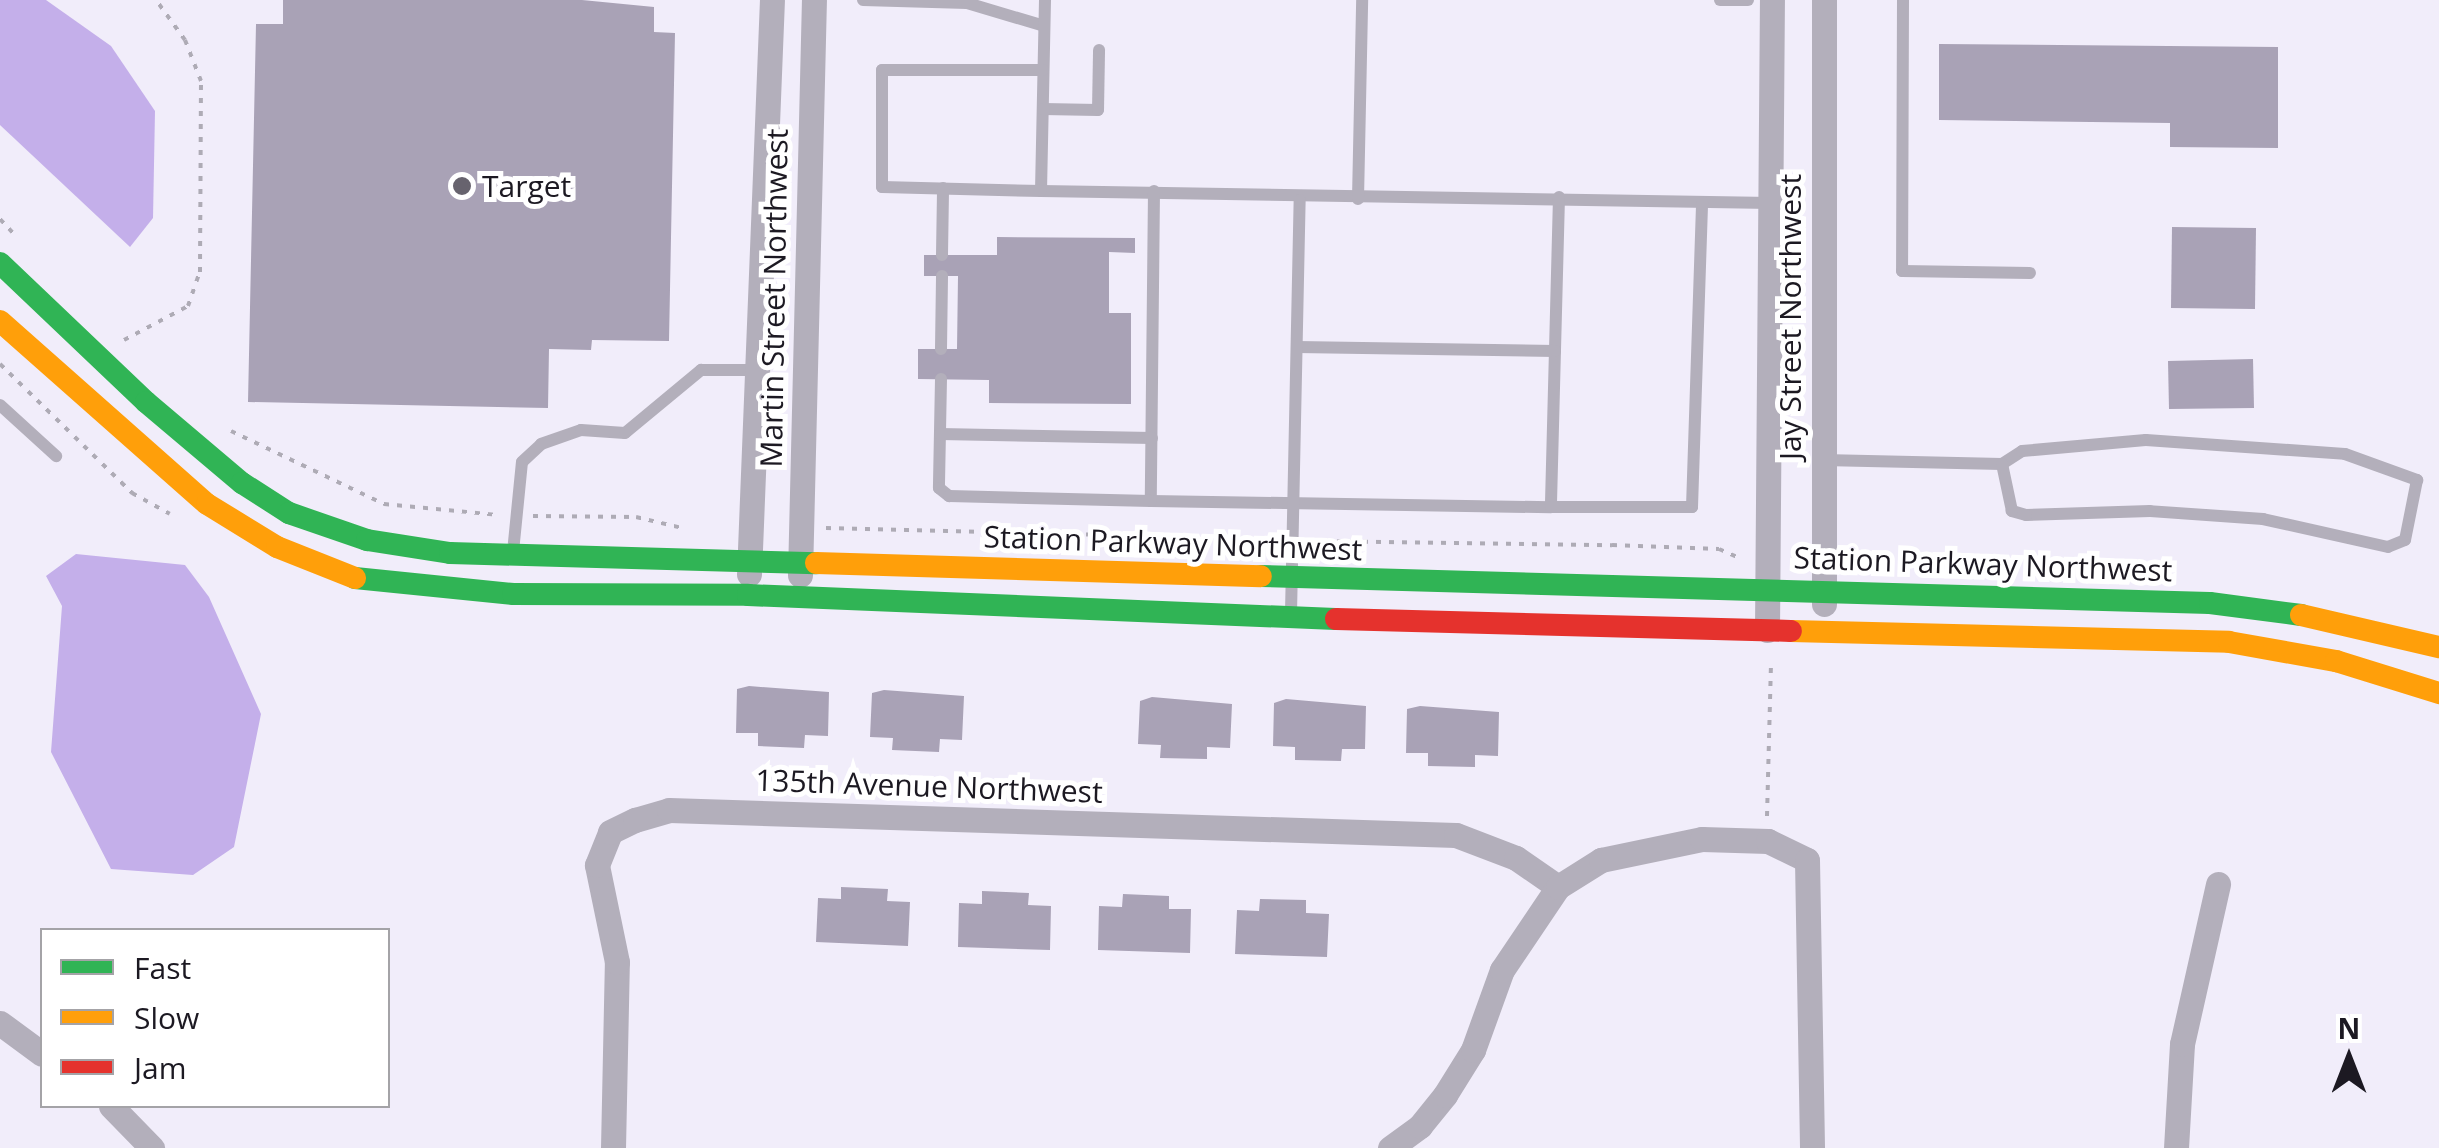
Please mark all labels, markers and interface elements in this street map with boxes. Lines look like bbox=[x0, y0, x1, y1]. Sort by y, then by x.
street label: Martin Street Northwest bbox=[753, 128, 795, 468]
place label: Target bbox=[482, 168, 571, 204]
street label: Jay Street Northwest bbox=[1772, 174, 1808, 460]
marker: Target bbox=[451, 175, 473, 197]
street label: Station Parkway Northwest bbox=[983, 518, 1363, 568]
street label: Station Parkway Northwest bbox=[1793, 539, 2173, 589]
street label: 135th Avenue Northwest bbox=[755, 762, 1103, 810]
legend bbox=[40, 928, 390, 1108]
text: Fast bbox=[134, 947, 191, 988]
text: Slow bbox=[134, 997, 199, 1038]
north arrow bbox=[2299, 1008, 2399, 1108]
text: N bbox=[2338, 1009, 2360, 1047]
text: Jam bbox=[134, 1047, 187, 1088]

